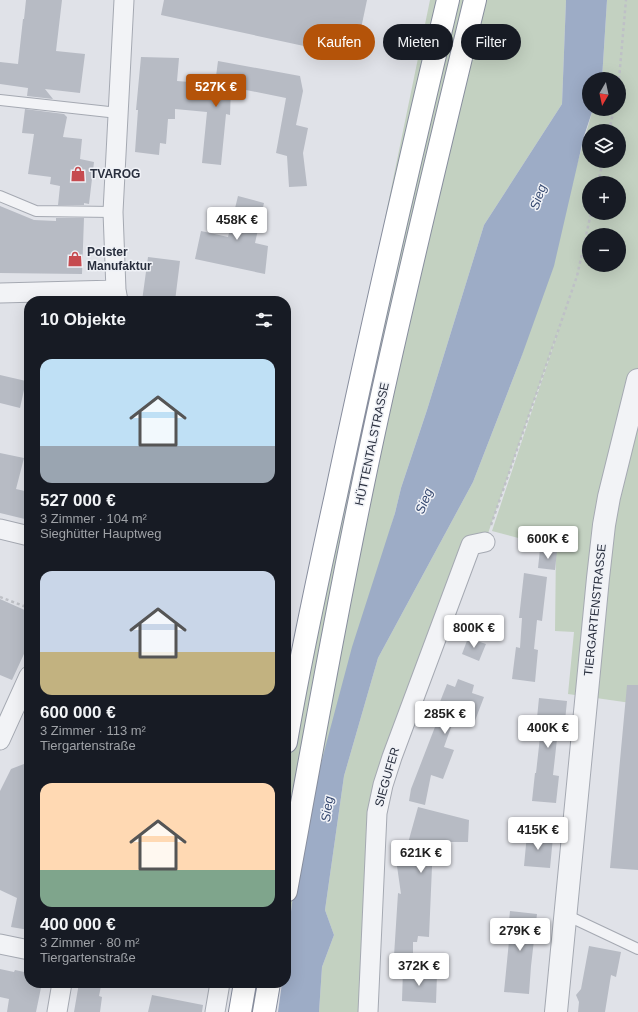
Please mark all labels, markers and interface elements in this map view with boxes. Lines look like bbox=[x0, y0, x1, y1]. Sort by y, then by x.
chip: Kaufen bbox=[303, 24, 375, 60]
chip: Mieten bbox=[383, 24, 453, 60]
chip: Filter bbox=[461, 24, 521, 60]
north arrow bbox=[582, 72, 626, 116]
map controls bbox=[582, 72, 626, 272]
pin: 527K € bbox=[183, 74, 249, 108]
text: 527K € bbox=[195, 79, 237, 94]
button: layers bbox=[582, 124, 626, 168]
shop icon: TVAROG bbox=[69, 165, 87, 183]
place label: TVAROG bbox=[90, 167, 140, 181]
button: + bbox=[582, 176, 626, 220]
water label: Sieg bbox=[527, 182, 550, 212]
pin: 458K € bbox=[204, 207, 270, 241]
text: 458K € bbox=[216, 212, 258, 227]
button: − bbox=[582, 228, 626, 272]
place label: Polster Manufaktur bbox=[87, 245, 152, 273]
shop icon: Polster Manufaktur bbox=[66, 250, 84, 268]
icon: filters bbox=[253, 309, 275, 331]
text: 10 Objekte bbox=[40, 310, 126, 329]
street label: HÜTTENTALSTRASSE bbox=[352, 381, 392, 507]
icon: home bbox=[122, 385, 194, 457]
water label: Sieg bbox=[412, 485, 436, 516]
text: 527 000 € bbox=[40, 491, 116, 510]
text: 3 Zimmer · 104 m² bbox=[40, 511, 147, 526]
text: Sieghütter Hauptweg bbox=[40, 526, 161, 541]
pin: 600K € bbox=[515, 526, 581, 560]
text: 600K € bbox=[527, 531, 569, 546]
street label: TIERGARTENSTRASSE bbox=[581, 543, 609, 677]
icon: home bbox=[122, 597, 194, 669]
pin: 800K € bbox=[441, 615, 507, 649]
text: 800K € bbox=[453, 620, 495, 635]
pin: 285K € bbox=[412, 701, 478, 735]
text: 600 000 € bbox=[40, 703, 116, 722]
text: 285K € bbox=[424, 706, 466, 721]
pin: 400K € bbox=[515, 715, 581, 749]
text: 400K € bbox=[527, 720, 569, 735]
text: 3 Zimmer · 113 m² bbox=[40, 723, 146, 738]
text: Tiergartenstraße bbox=[40, 738, 136, 753]
street label: SIEGUFER bbox=[372, 745, 402, 808]
water label: Sieg bbox=[318, 794, 336, 823]
icon: home bbox=[122, 809, 194, 881]
pin: 415K € bbox=[505, 817, 571, 851]
text: 415K € bbox=[517, 822, 559, 837]
pin: 621K € bbox=[388, 840, 454, 874]
text: 621K € bbox=[400, 845, 442, 860]
text: 400 000 € bbox=[40, 915, 116, 934]
pin: 279K € bbox=[487, 918, 553, 952]
text: 279K € bbox=[499, 923, 541, 938]
text: 3 Zimmer · 80 m² bbox=[40, 935, 140, 950]
text: Tiergartenstraße bbox=[40, 950, 136, 965]
pin: 372K € bbox=[386, 953, 452, 987]
text: 372K € bbox=[398, 958, 440, 973]

